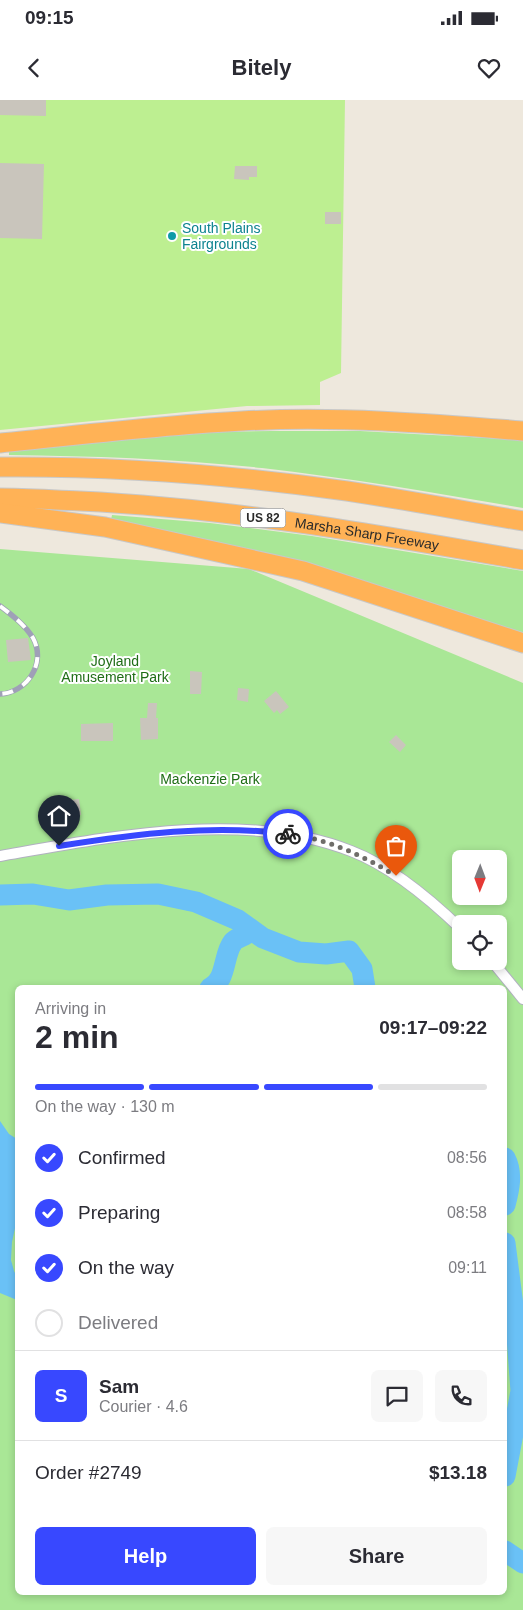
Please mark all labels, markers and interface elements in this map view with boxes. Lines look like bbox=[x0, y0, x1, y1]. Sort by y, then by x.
text: 09:15 bbox=[25, 7, 74, 28]
icon: back bbox=[20, 54, 48, 82]
icon: heart bbox=[475, 54, 503, 82]
text: Bitely bbox=[232, 55, 291, 80]
place label: South Plains Fairgrounds bbox=[182, 220, 261, 252]
marker: South Plains Fairgrounds bbox=[166, 230, 178, 242]
road number: US 82 bbox=[240, 508, 286, 528]
street label: Marsha Sharp Freeway bbox=[294, 514, 440, 553]
park label: Joyland Amusement Park bbox=[61, 653, 170, 685]
park label: Mackenzie Park bbox=[160, 771, 261, 787]
pin bbox=[38, 795, 80, 846]
icon: home bbox=[45, 802, 73, 830]
courier bbox=[263, 809, 313, 859]
icon: bike bbox=[274, 820, 302, 848]
pin bbox=[375, 825, 417, 876]
icon: bag bbox=[382, 832, 410, 860]
north arrow bbox=[452, 850, 508, 905]
map controls bbox=[452, 850, 507, 970]
button: locate bbox=[452, 915, 507, 970]
text: Arriving in bbox=[35, 1000, 106, 1017]
text: 09:17–09:22 bbox=[379, 1017, 487, 1038]
text: 2 min bbox=[35, 1019, 119, 1055]
text: On the way · 130 m bbox=[35, 1098, 175, 1115]
icon: check bbox=[35, 1144, 63, 1172]
text: Confirmed bbox=[78, 1147, 166, 1168]
text: 08:56 bbox=[447, 1149, 487, 1166]
icon: check bbox=[35, 1199, 63, 1227]
text: Preparing bbox=[78, 1202, 160, 1223]
text: 08:58 bbox=[447, 1204, 487, 1221]
icon: check bbox=[35, 1254, 63, 1282]
text: On the way bbox=[78, 1257, 174, 1278]
text: 09:11 bbox=[448, 1259, 487, 1276]
text: Delivered bbox=[78, 1312, 158, 1333]
button: chat bbox=[371, 1370, 423, 1422]
button: phone bbox=[435, 1370, 487, 1422]
text: Sam bbox=[99, 1376, 139, 1397]
text: S bbox=[55, 1385, 67, 1406]
text: Courier · 4.6 bbox=[99, 1398, 188, 1415]
text: Order #2749 bbox=[35, 1462, 142, 1483]
text: $13.18 bbox=[429, 1462, 487, 1483]
button: Help bbox=[35, 1527, 256, 1585]
button: Share bbox=[266, 1527, 487, 1585]

